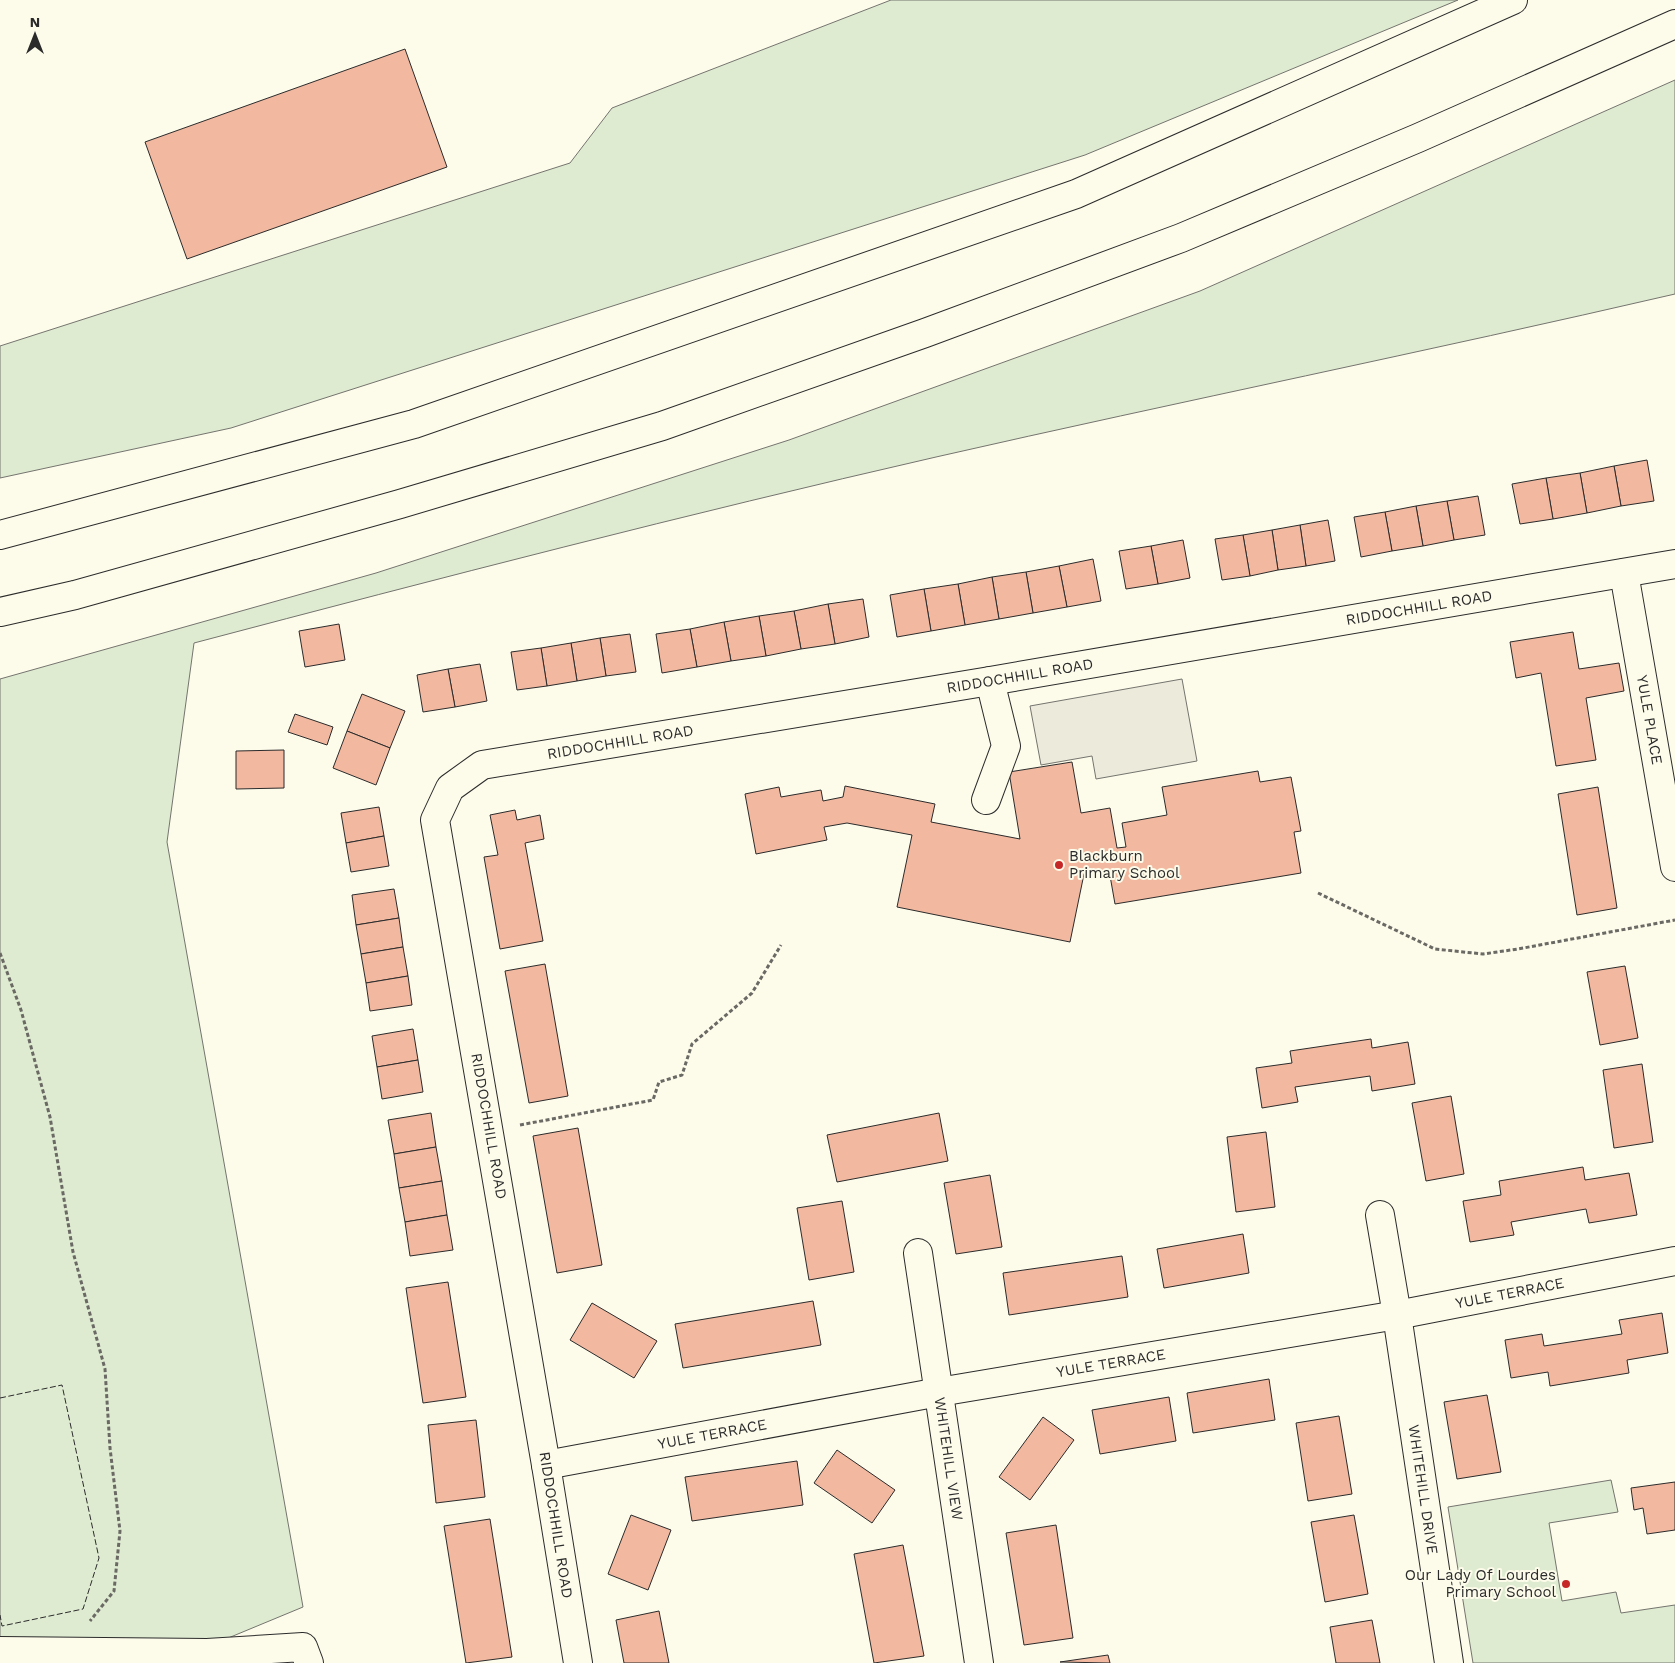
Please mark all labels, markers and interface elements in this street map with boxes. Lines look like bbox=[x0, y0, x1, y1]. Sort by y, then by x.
north arrow bbox=[10, 10, 60, 60]
text: N bbox=[30, 14, 40, 30]
street label: RIDDOCHHILL ROAD bbox=[1344, 586, 1494, 629]
street label: RIDDOCHHILL ROAD bbox=[945, 655, 1094, 697]
street label: YULE PLACE bbox=[1633, 674, 1666, 766]
street label: RIDDOCHHILL ROAD bbox=[546, 721, 695, 763]
place label: Blackburn Primary School bbox=[1069, 847, 1180, 882]
marker: Blackburn Primary School bbox=[1053, 859, 1065, 871]
street label: RIDDOCHHILL ROAD bbox=[467, 1051, 511, 1201]
street label: YULE TERRACE bbox=[1454, 1274, 1566, 1312]
street label: YULE TERRACE bbox=[1055, 1345, 1167, 1381]
street label: WHITEHILL VIEW bbox=[931, 1396, 967, 1522]
street label: YULE TERRACE bbox=[656, 1415, 768, 1453]
street label: WHITEHILL DRIVE bbox=[1404, 1423, 1442, 1556]
street label: RIDDOCHHILL ROAD bbox=[536, 1450, 576, 1600]
place label: Our Lady Of Lourdes Primary School bbox=[1405, 1566, 1556, 1601]
marker: Our Lady Of Lourdes Primary School bbox=[1560, 1578, 1572, 1590]

